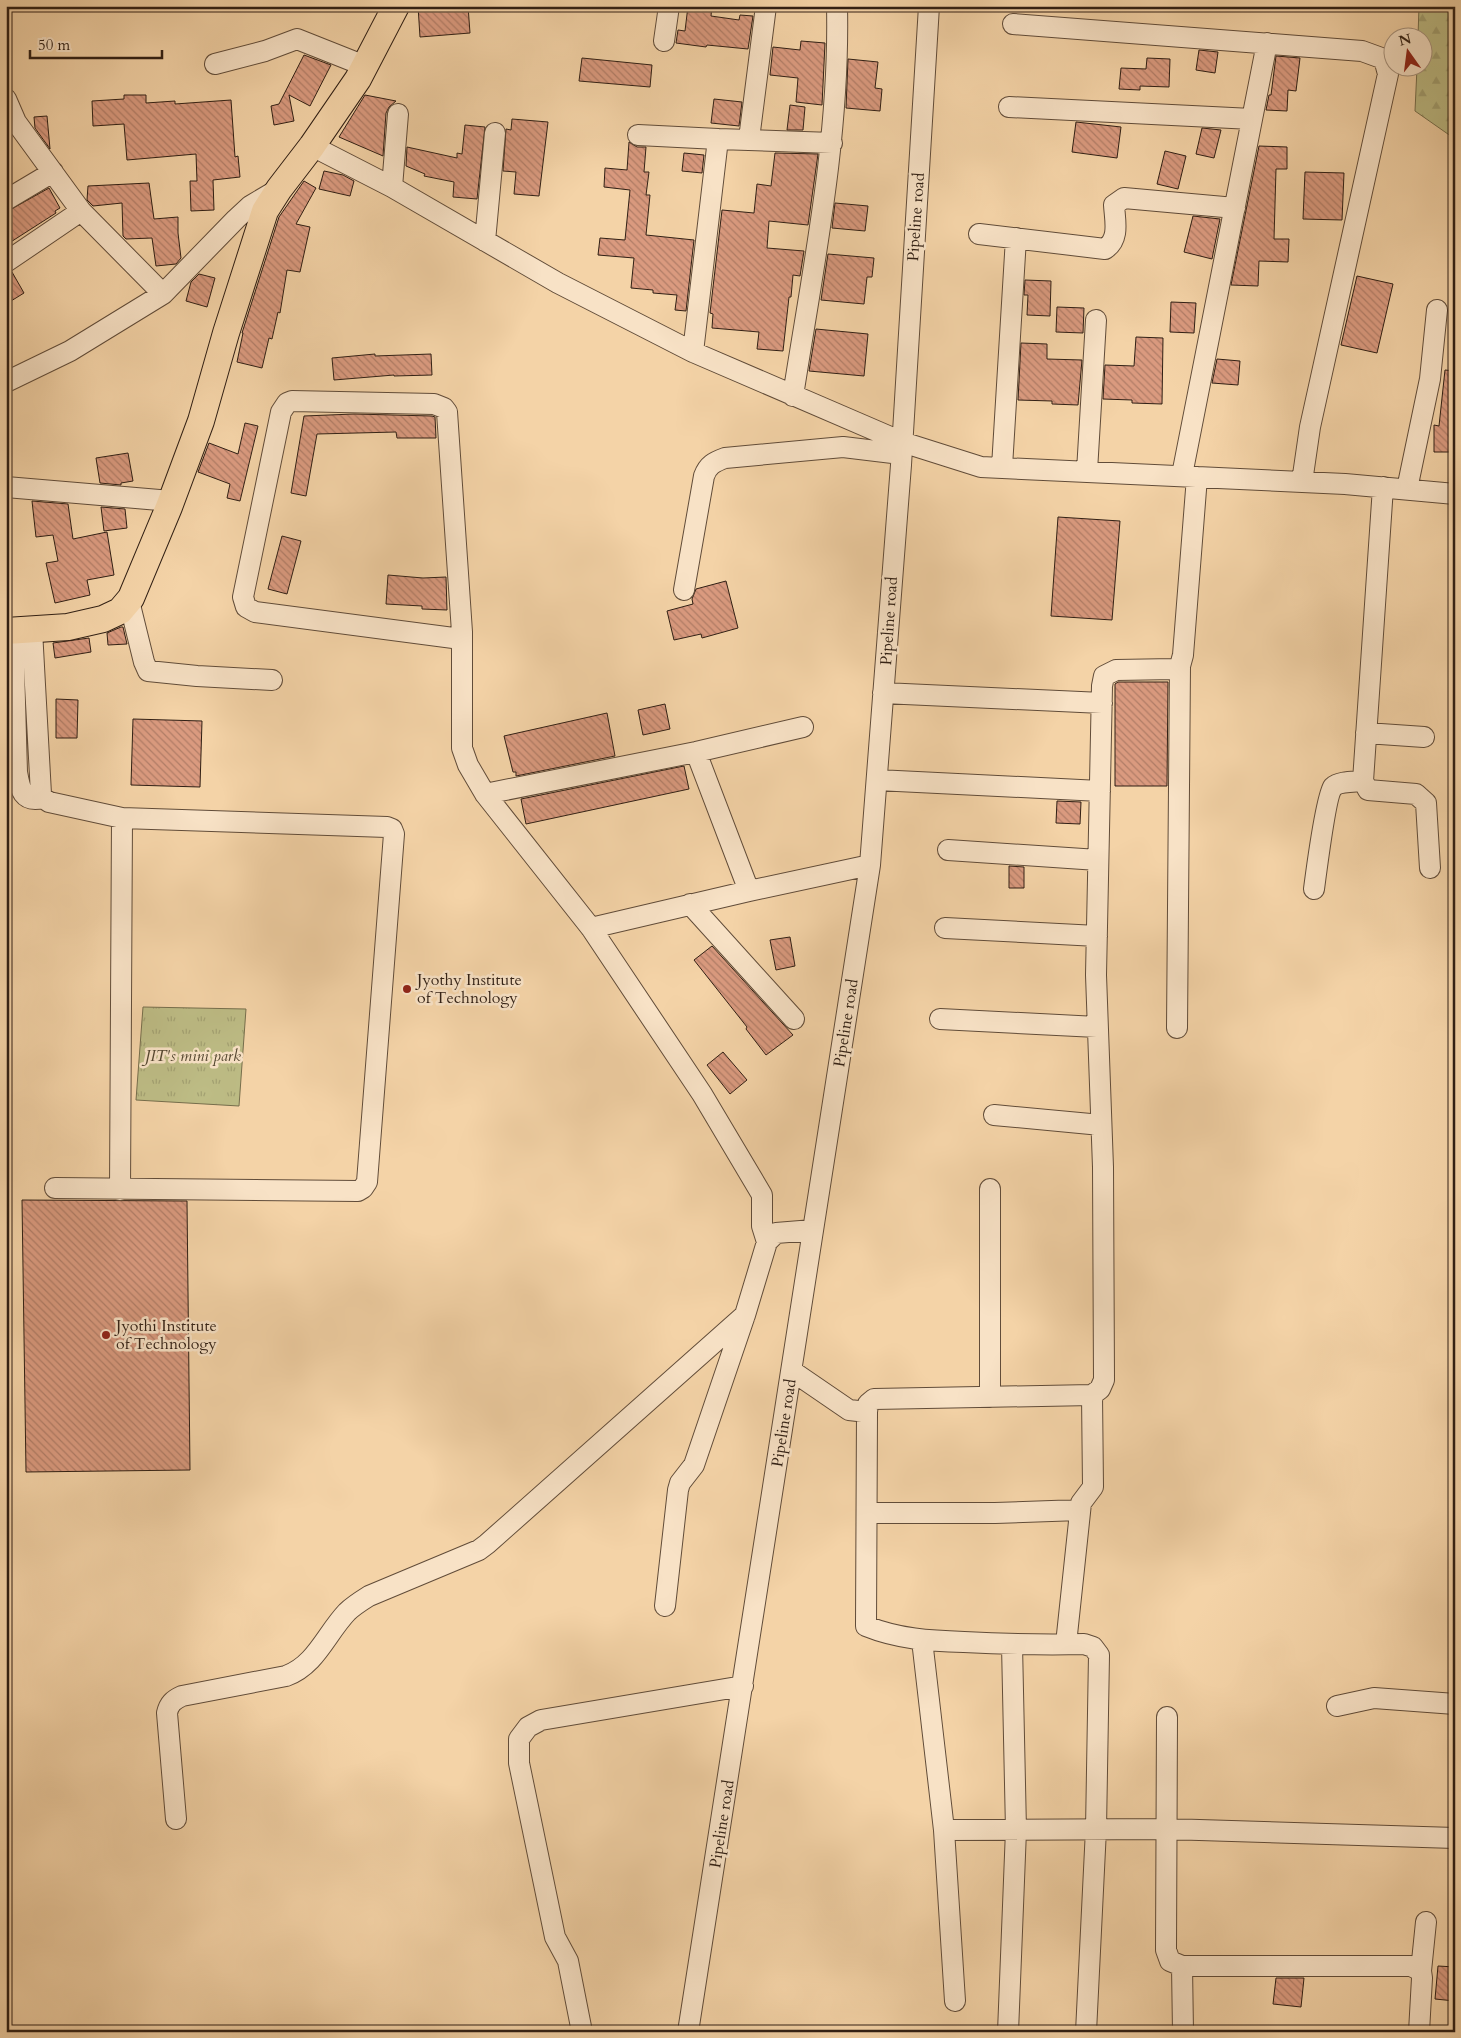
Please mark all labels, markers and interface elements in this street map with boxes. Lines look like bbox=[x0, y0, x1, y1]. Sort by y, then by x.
scale bar bbox=[30, 28, 162, 60]
north arrow bbox=[1384, 28, 1434, 78]
text: N bbox=[1397, 29, 1413, 51]
text: 50 m bbox=[38, 35, 70, 55]
street label: Pipeline road bbox=[902, 171, 930, 262]
street label: Pipeline road bbox=[875, 575, 903, 666]
place label: Jyothy Institute of Technology bbox=[415, 969, 522, 1009]
street label: Pipeline road bbox=[828, 977, 864, 1069]
marker: Jyothy Institute of Technology bbox=[401, 983, 413, 995]
park label: JIT's mini park bbox=[141, 1045, 241, 1067]
place label: Jyothi Institute of Technology bbox=[114, 1315, 217, 1355]
marker: Jyothi Institute of Technology bbox=[100, 1329, 112, 1341]
street label: Pipeline road bbox=[766, 1377, 802, 1469]
street label: Pipeline road bbox=[704, 1778, 740, 1870]

